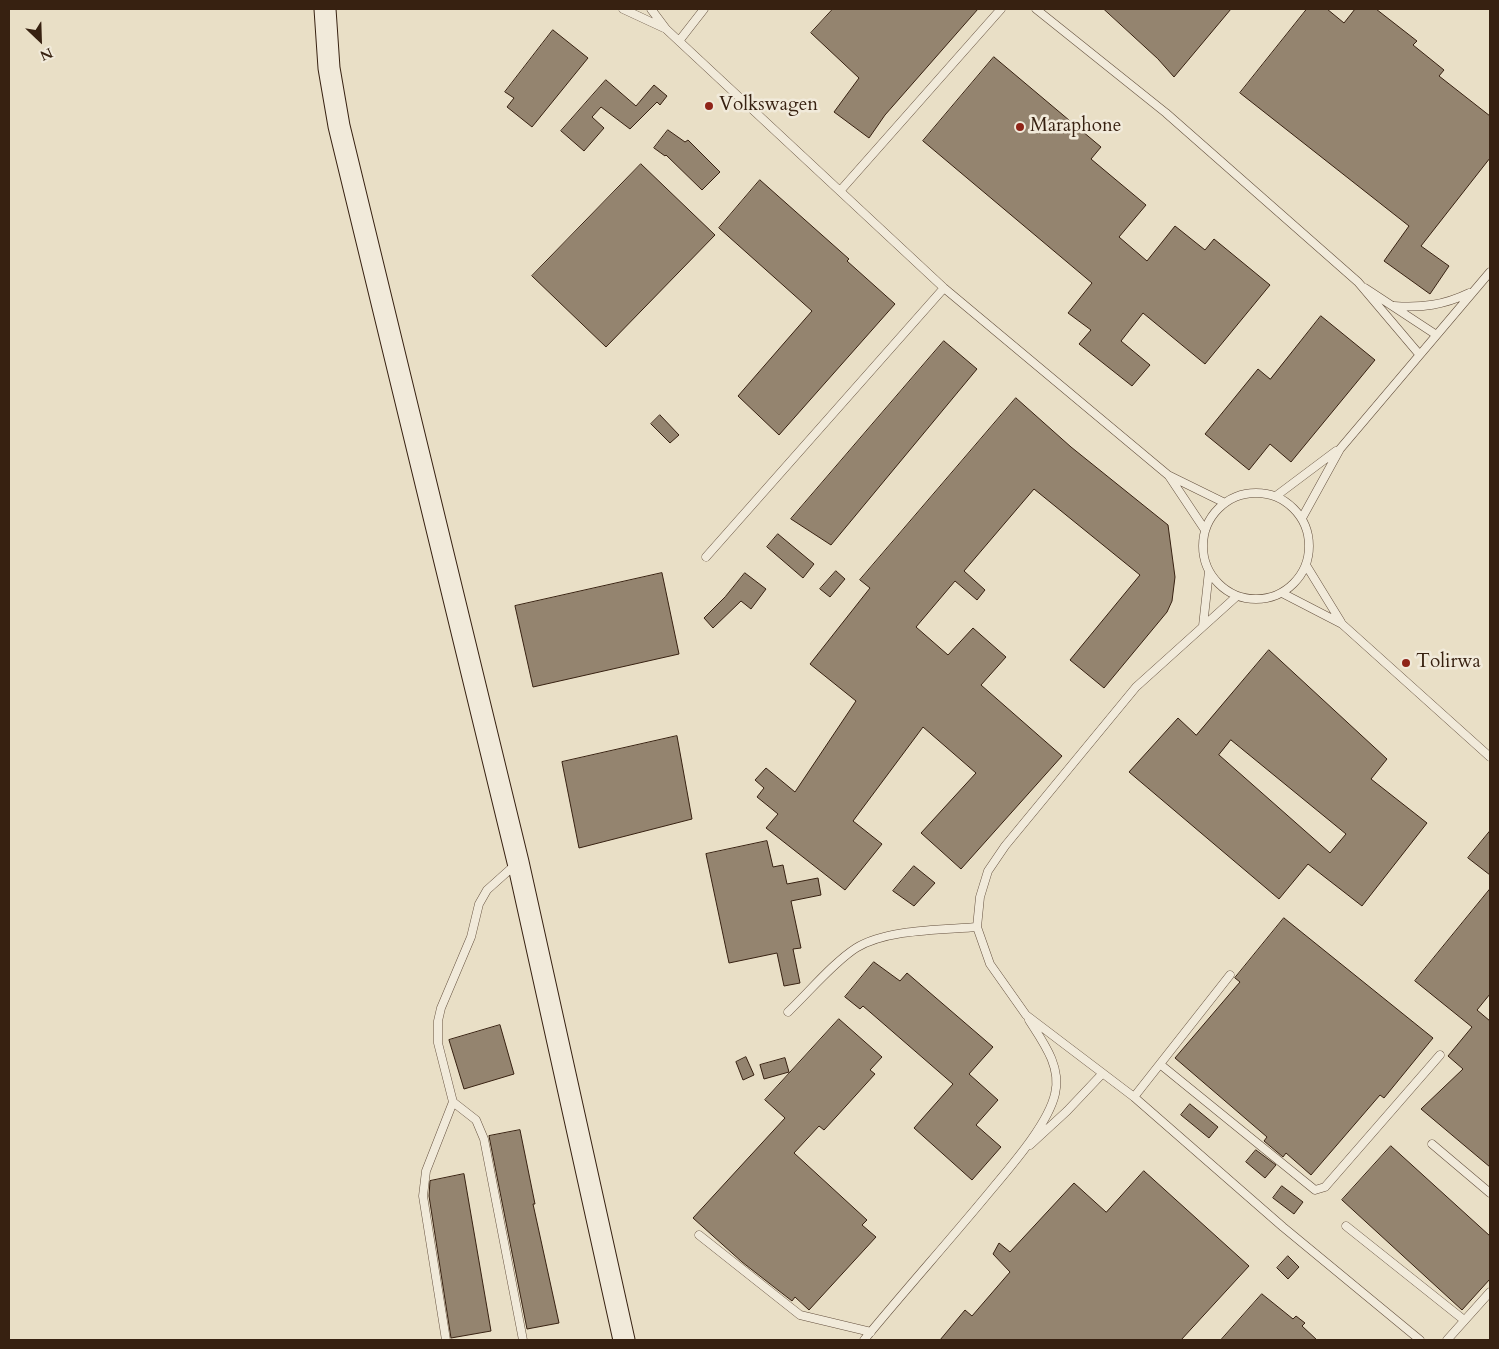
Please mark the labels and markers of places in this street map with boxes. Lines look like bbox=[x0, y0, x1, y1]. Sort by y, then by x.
place label: Volkswagen bbox=[719, 95, 818, 117]
marker: Volkswagen bbox=[703, 100, 715, 112]
place label: Maraphone bbox=[1030, 116, 1121, 138]
marker: Maraphone bbox=[1014, 121, 1026, 133]
place label: Tolirwa bbox=[1416, 652, 1481, 674]
marker: Tolirwa bbox=[1400, 657, 1412, 669]

